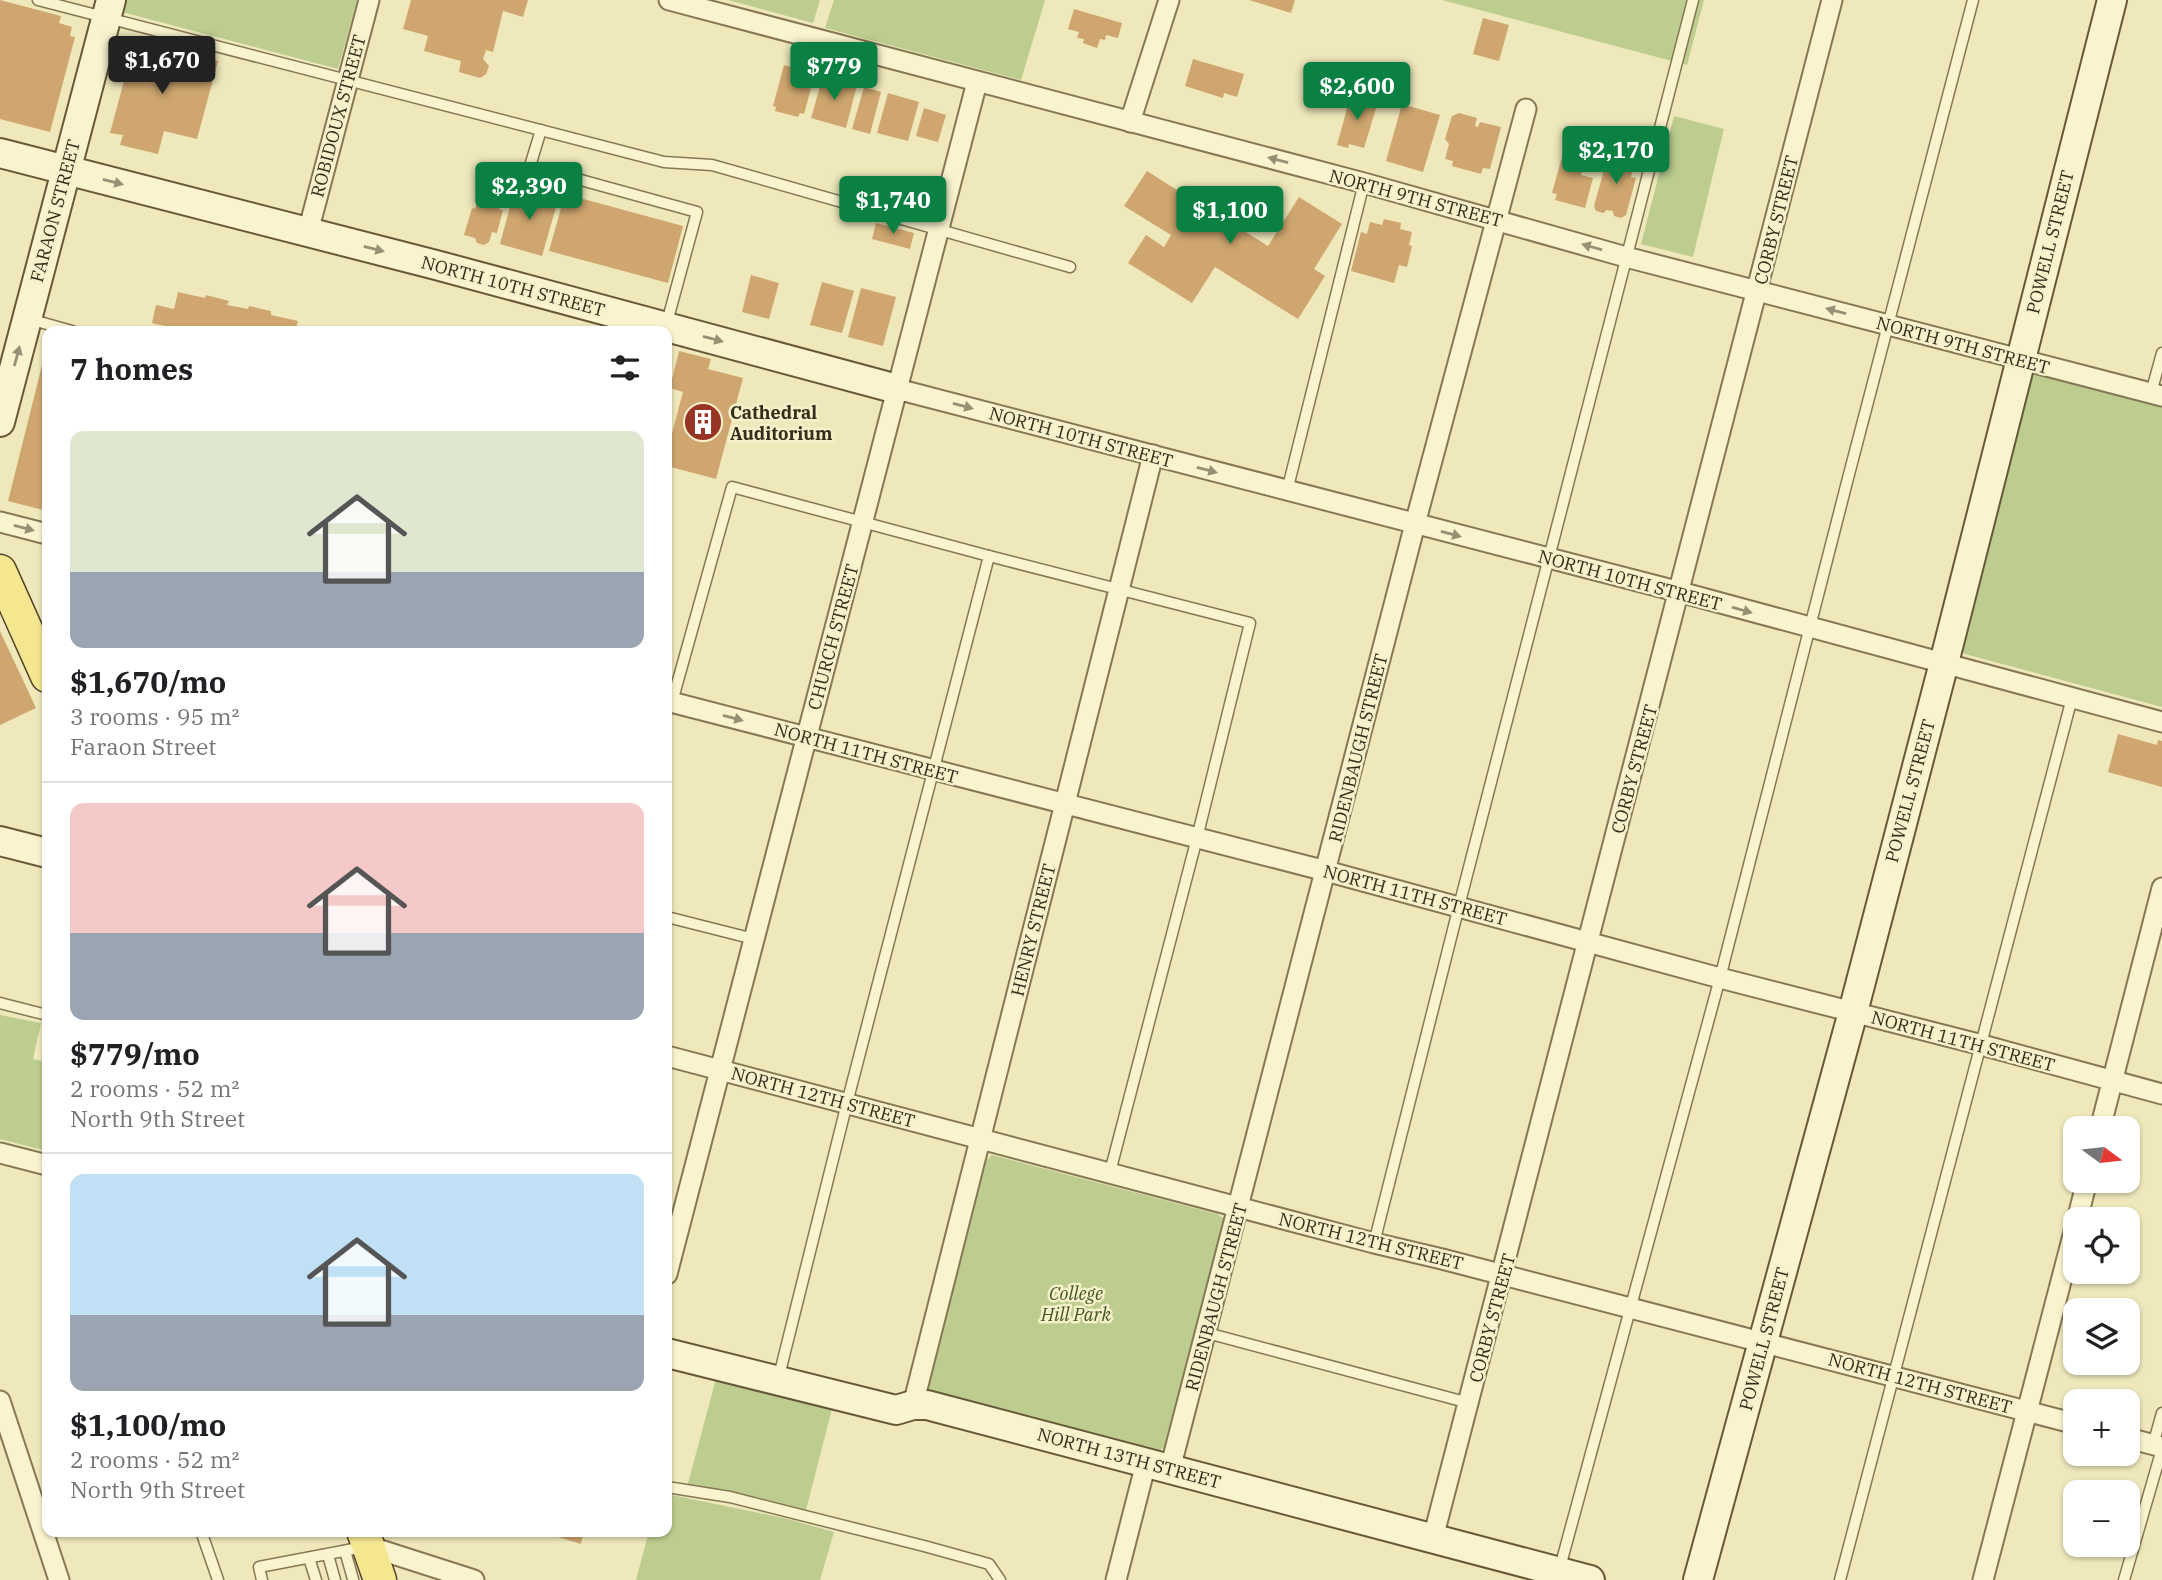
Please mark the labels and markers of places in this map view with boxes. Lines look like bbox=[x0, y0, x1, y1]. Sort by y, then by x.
pin: $1,670 bbox=[105, 36, 219, 96]
pin: $779 bbox=[793, 42, 875, 102]
pin: $2,600 bbox=[1300, 62, 1414, 122]
pin: $2,170 bbox=[1559, 127, 1673, 186]
pin: $2,390 bbox=[472, 162, 586, 222]
pin: $1,740 bbox=[836, 176, 950, 236]
pin: $1,100 bbox=[1173, 187, 1287, 246]
building icon: Cathedral Auditorium bbox=[682, 401, 724, 443]
place label: Cathedral Auditorium bbox=[730, 401, 833, 445]

